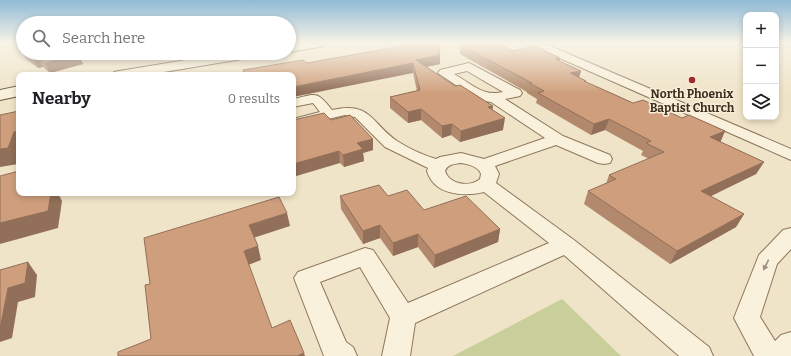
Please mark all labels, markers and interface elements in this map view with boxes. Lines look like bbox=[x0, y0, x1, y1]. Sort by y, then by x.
map controls bbox=[743, 12, 779, 120]
button: + bbox=[743, 12, 779, 48]
search box bbox=[16, 16, 296, 60]
icon: search bbox=[30, 27, 52, 49]
text: Search here bbox=[62, 29, 145, 47]
button: − bbox=[743, 48, 779, 84]
marker: North Phoenix Baptist Church bbox=[687, 75, 697, 85]
button: layers bbox=[743, 84, 779, 120]
place label: North Phoenix Baptist Church bbox=[650, 87, 735, 115]
text: Nearby bbox=[32, 88, 91, 109]
text: 0 results bbox=[228, 91, 280, 106]
one-way arrow bbox=[763, 259, 769, 271]

